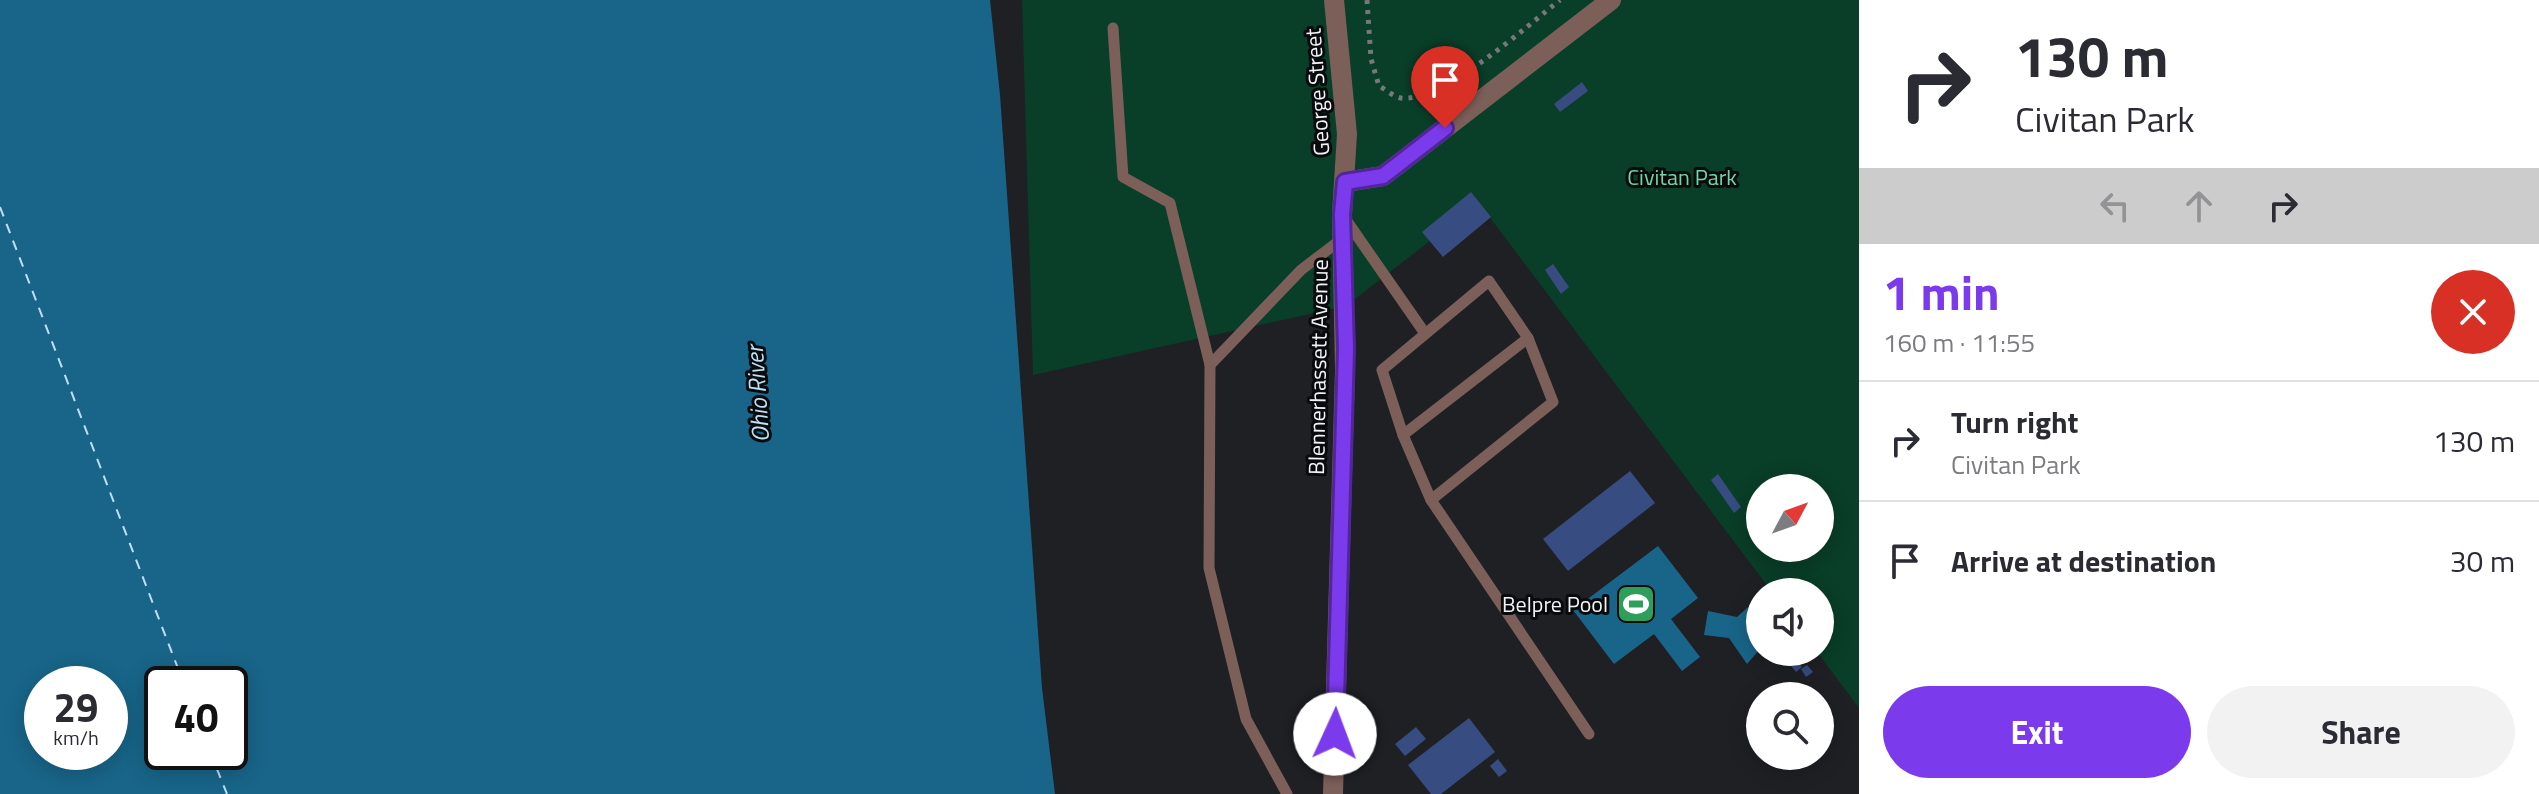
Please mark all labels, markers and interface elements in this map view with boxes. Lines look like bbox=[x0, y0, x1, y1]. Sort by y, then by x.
text: 130 m bbox=[2015, 14, 2168, 99]
street label: George Street bbox=[1296, 27, 1338, 157]
icon: right bbox=[1883, 32, 1987, 136]
pin bbox=[1411, 46, 1479, 128]
icon: arrive bbox=[1423, 58, 1467, 102]
text: Civitan Park bbox=[2015, 91, 2195, 146]
park label: Civitan Park bbox=[1627, 160, 1737, 194]
icon: left bbox=[2093, 184, 2137, 228]
icon: ahead bbox=[2177, 184, 2221, 228]
icon: right bbox=[2261, 184, 2305, 228]
text: 1 min bbox=[1883, 256, 2000, 329]
street label: Blennerhassett Avenue bbox=[1299, 259, 1337, 475]
button: close bbox=[2431, 270, 2515, 354]
text: 160 m · 11:55 bbox=[1883, 323, 2035, 362]
water label: Ohio River bbox=[735, 341, 778, 444]
text: Turn right bbox=[1951, 399, 2079, 445]
text: 130 m bbox=[2433, 418, 2515, 464]
icon: right bbox=[1883, 419, 1927, 463]
text: Civitan Park bbox=[1951, 445, 2081, 484]
north arrow bbox=[1746, 474, 1834, 562]
map controls bbox=[1746, 474, 1834, 770]
text: Arrive at destination bbox=[1951, 538, 2216, 584]
text: 30 m bbox=[2450, 538, 2515, 584]
icon: arrive bbox=[1883, 539, 1927, 583]
button: sound bbox=[1746, 578, 1834, 666]
sports icon: Belpre Pool bbox=[1615, 583, 1657, 625]
place label: Belpre Pool bbox=[1502, 587, 1608, 621]
speed limit sign: 40 bbox=[144, 666, 248, 770]
text: 29 bbox=[54, 677, 98, 738]
button: search bbox=[1746, 682, 1834, 770]
button: Exit bbox=[1883, 686, 2191, 778]
button: Share bbox=[2207, 686, 2515, 778]
position arrow bbox=[1293, 692, 1377, 776]
text: km/h bbox=[53, 722, 99, 753]

